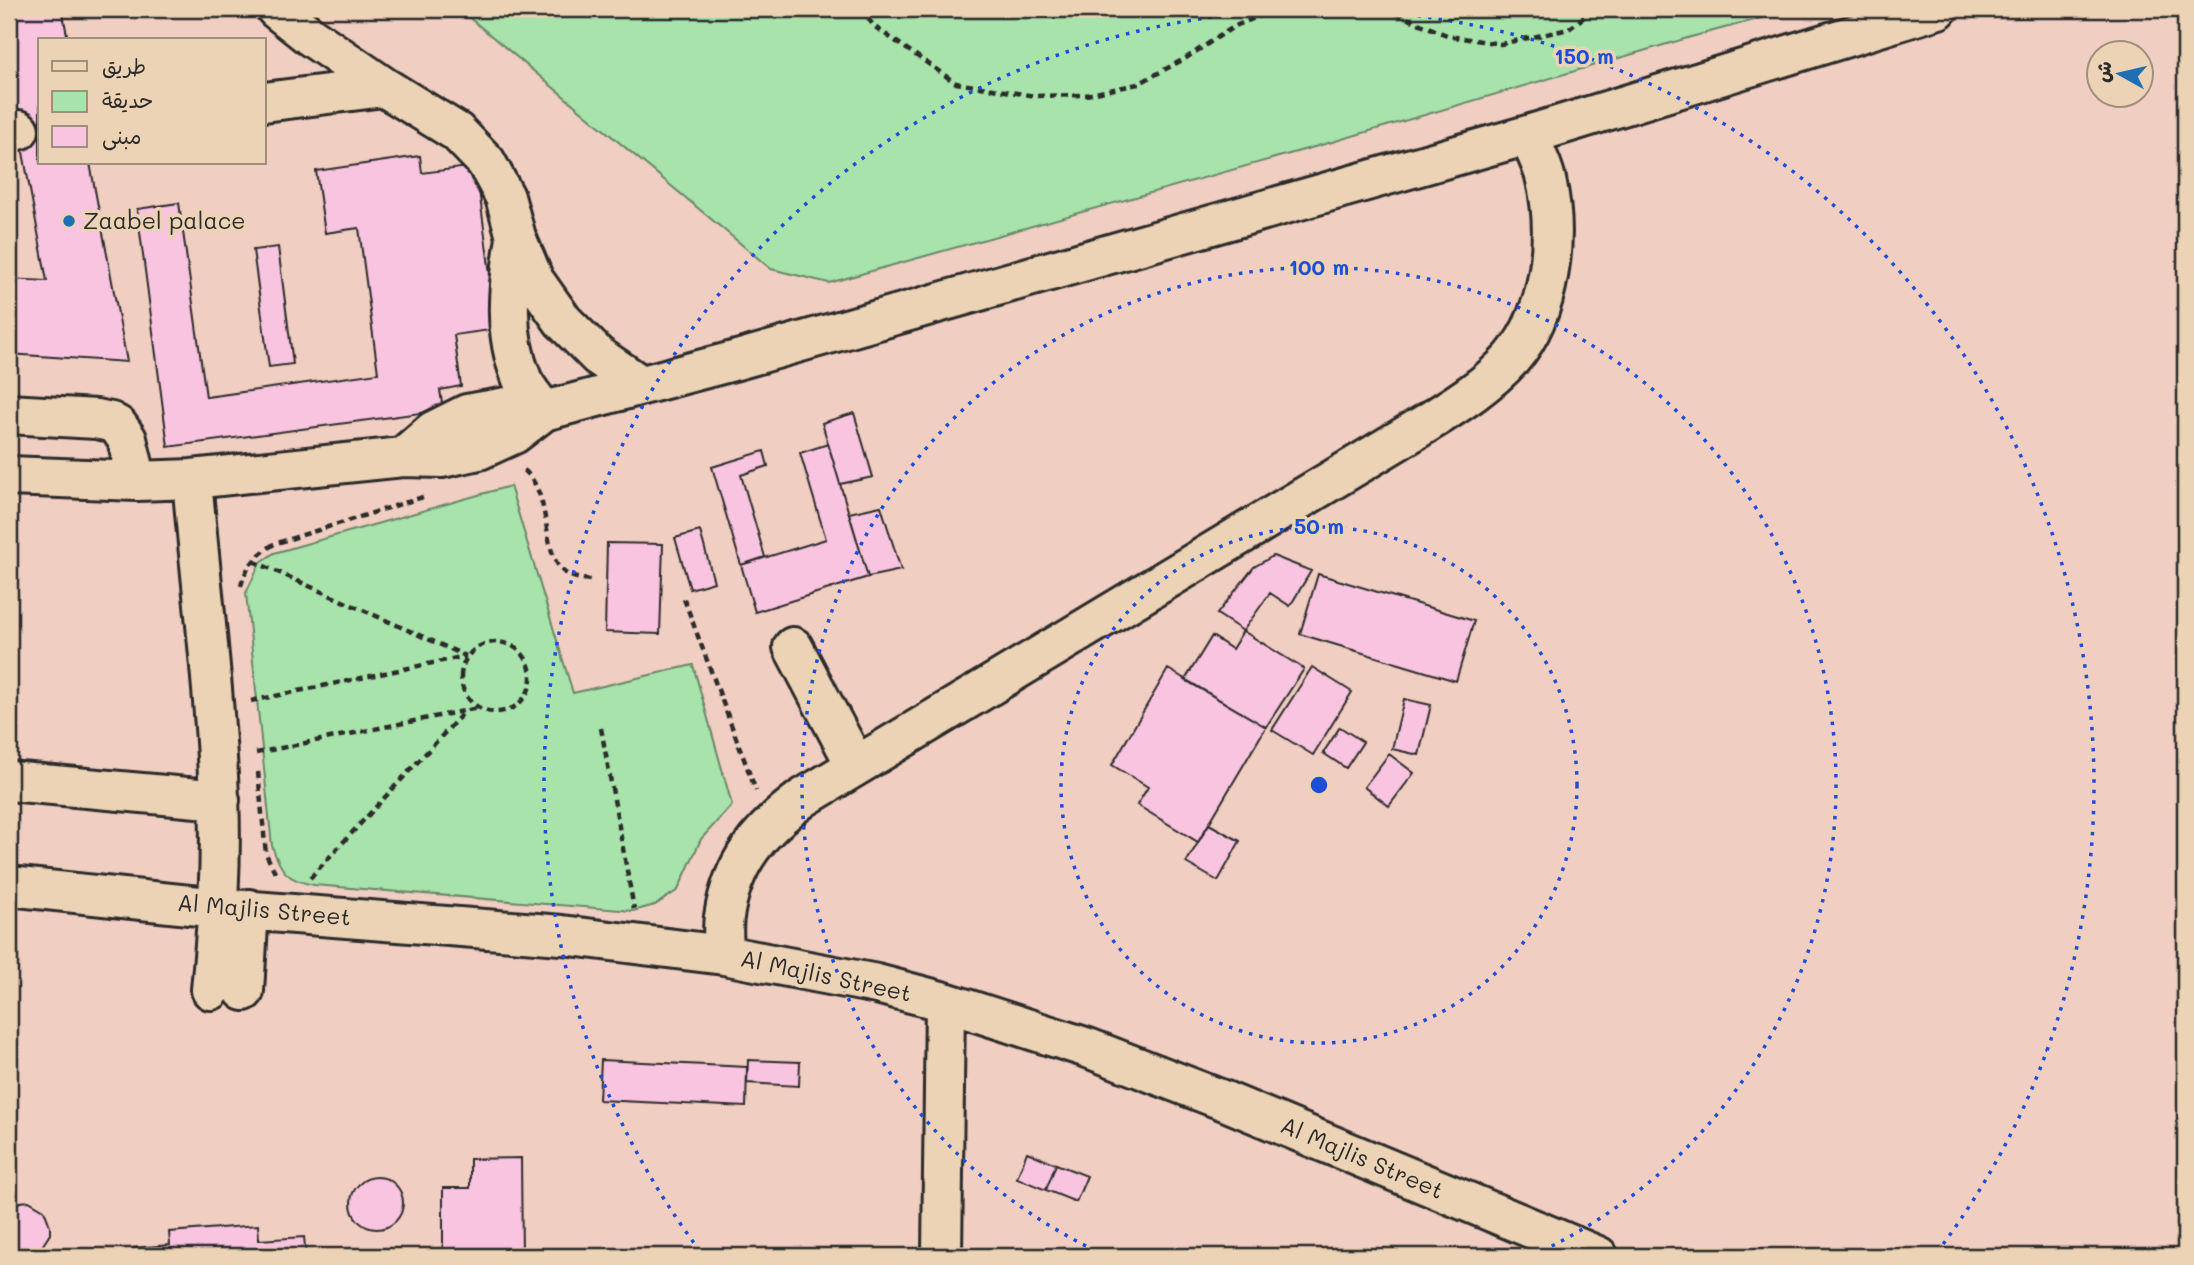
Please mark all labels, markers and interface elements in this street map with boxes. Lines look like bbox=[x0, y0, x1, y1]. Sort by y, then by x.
legend bbox=[38, 38, 266, 164]
north arrow bbox=[2086, 38, 2156, 108]
text: 150 m bbox=[1554, 42, 1614, 69]
text: طريق bbox=[102, 52, 146, 79]
text: ش bbox=[2089, 59, 2117, 84]
text: حديقة bbox=[102, 86, 153, 113]
text: مبنى bbox=[102, 122, 141, 151]
place label: Zaabel palace bbox=[83, 205, 246, 235]
marker: Zaabel palace bbox=[61, 213, 77, 229]
text: 100 m bbox=[1289, 253, 1349, 280]
text: 50 m bbox=[1294, 512, 1344, 539]
centre of rings bbox=[1307, 773, 1331, 797]
street label: Al Majlis Street bbox=[176, 886, 352, 932]
street label: Al Majlis Street bbox=[738, 942, 914, 1008]
street label: Al Majlis Street bbox=[1276, 1109, 1448, 1205]

